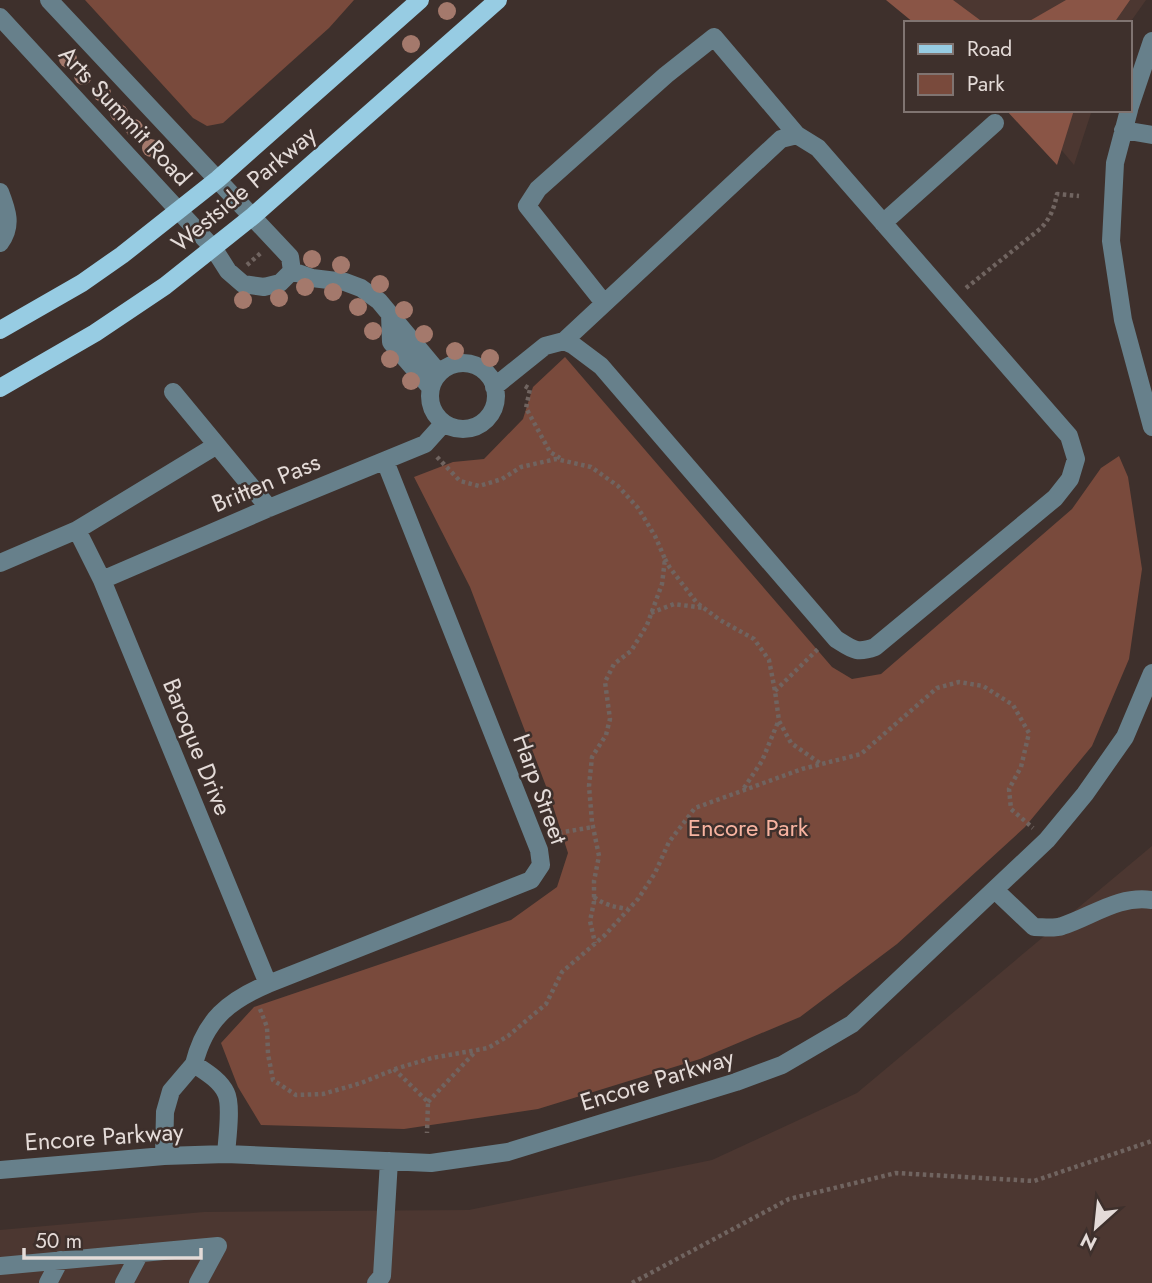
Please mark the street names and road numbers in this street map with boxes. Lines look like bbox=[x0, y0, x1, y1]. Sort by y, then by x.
street label: Arts Summit Road bbox=[51, 38, 200, 194]
street label: Westside Parkway bbox=[163, 117, 324, 260]
street label: Britten Pass bbox=[206, 444, 326, 521]
street label: Baroque Drive bbox=[154, 673, 241, 821]
street label: Harp Street bbox=[504, 729, 577, 849]
street label: Encore Parkway bbox=[576, 1039, 739, 1120]
street label: Encore Parkway bbox=[23, 1113, 185, 1160]

